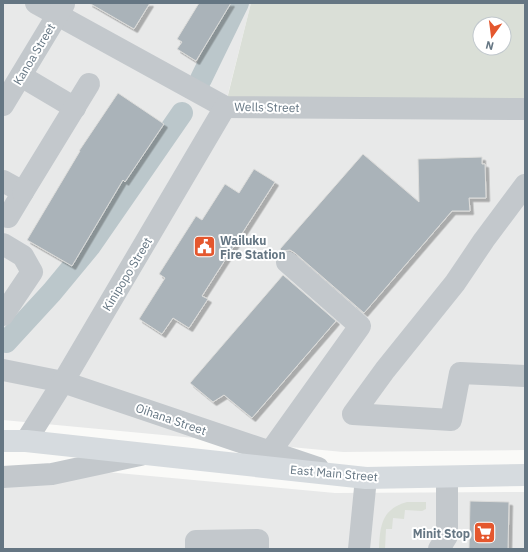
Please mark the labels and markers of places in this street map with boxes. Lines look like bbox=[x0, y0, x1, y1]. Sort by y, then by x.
place label: Wailuku Fire Station bbox=[220, 233, 286, 262]
public building icon: Wailuku Fire Station bbox=[192, 234, 218, 260]
supermarket icon: Minit Stop bbox=[472, 520, 498, 546]
place label: Minit Stop bbox=[413, 526, 470, 541]

